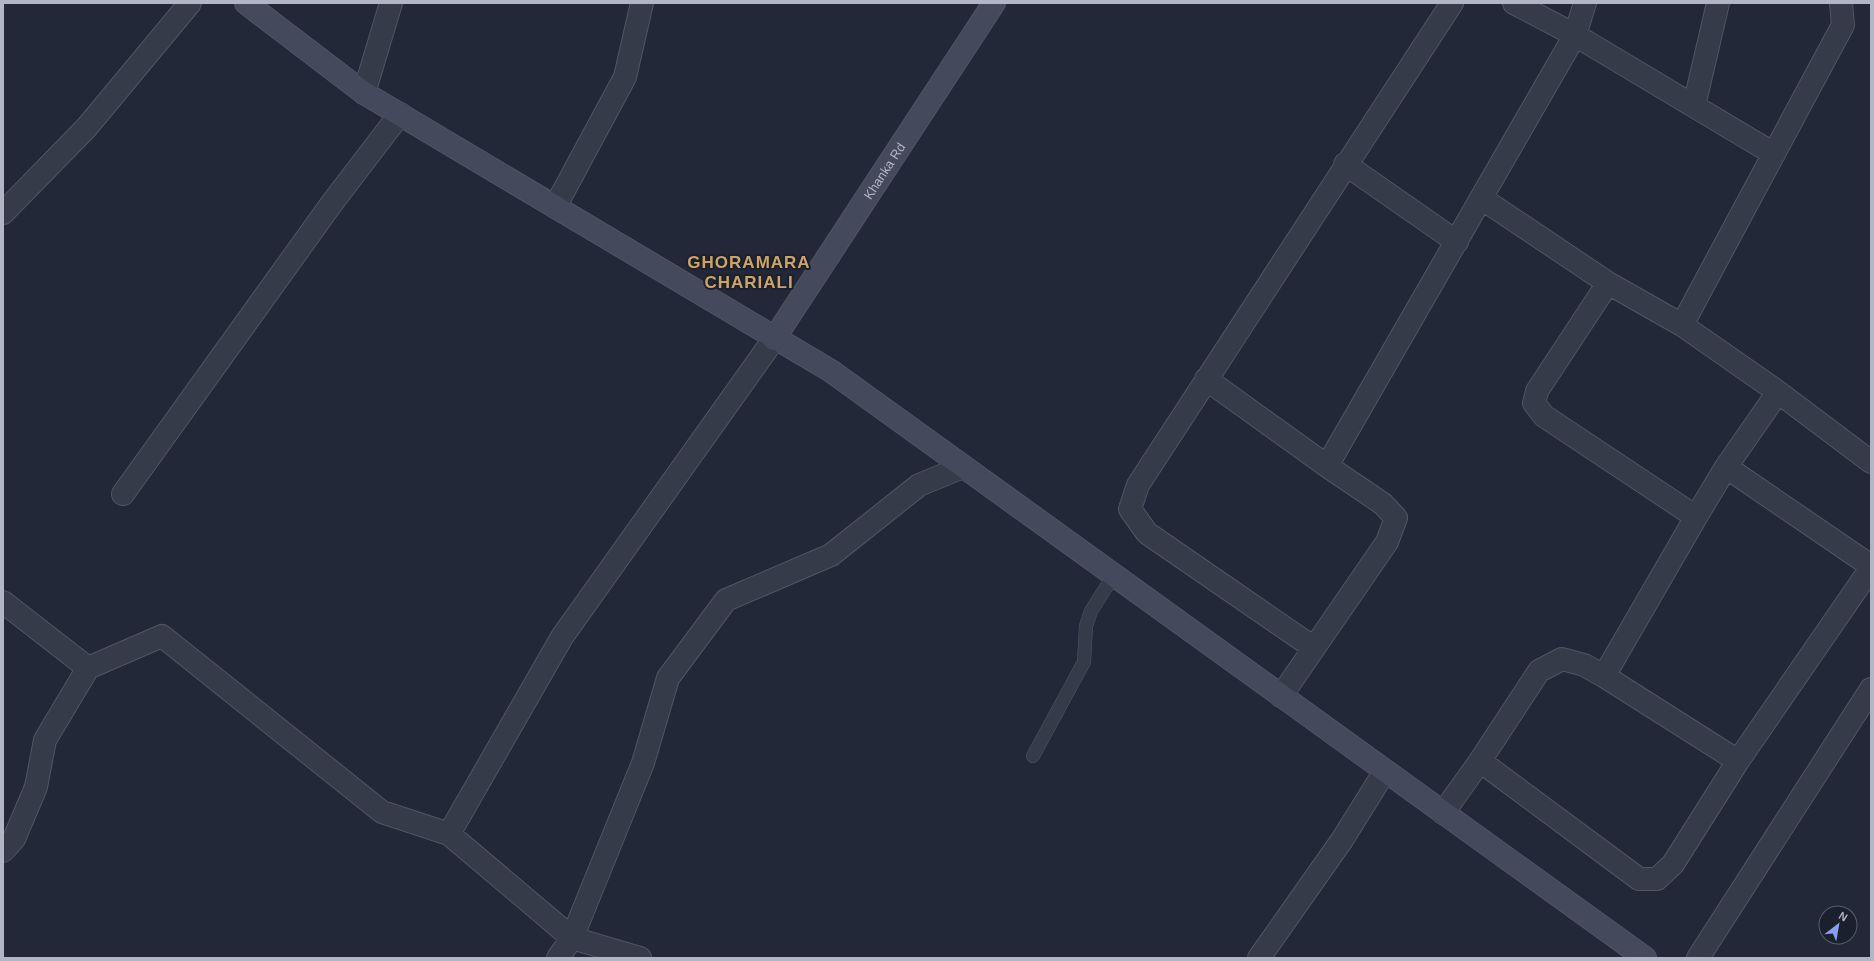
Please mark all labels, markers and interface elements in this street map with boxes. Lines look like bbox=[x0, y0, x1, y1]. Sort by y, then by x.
street label: Khanka Rd bbox=[861, 140, 908, 202]
district label: GHORAMARA CHARIALI bbox=[687, 253, 811, 292]
north arrow bbox=[1818, 905, 1858, 945]
text: N bbox=[1837, 909, 1850, 924]

